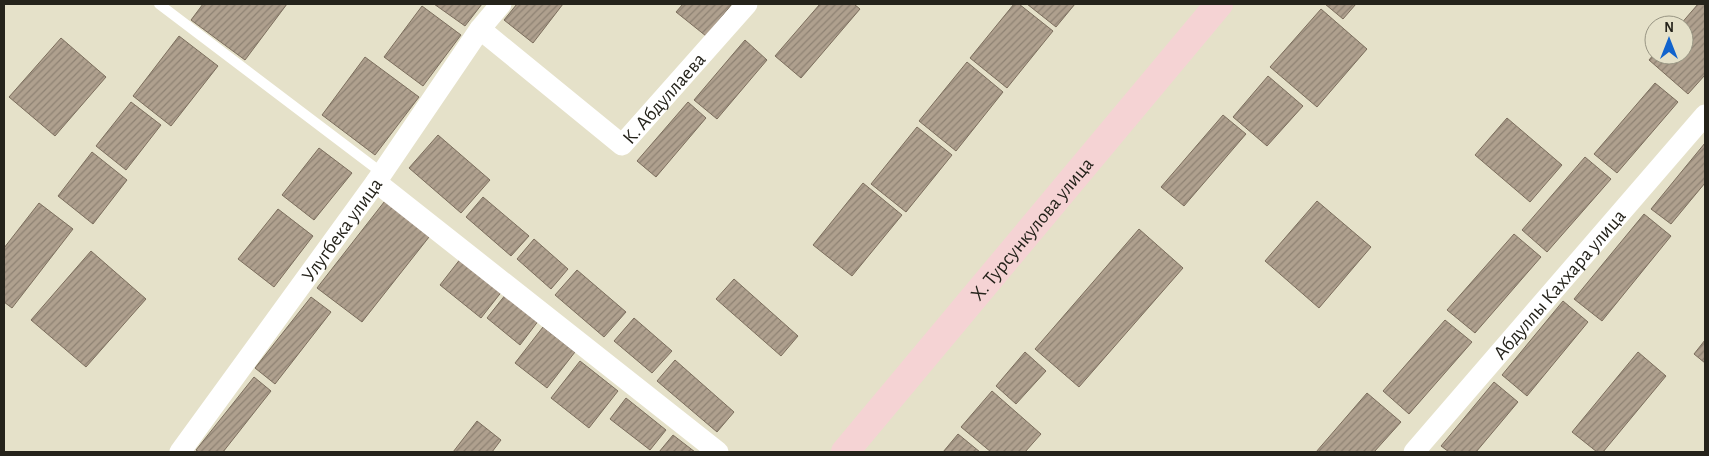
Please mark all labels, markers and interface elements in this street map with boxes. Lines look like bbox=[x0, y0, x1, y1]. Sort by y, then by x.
north arrow bbox=[1644, 15, 1694, 65]
text: N bbox=[1664, 21, 1674, 35]
street label: К. Абдуллаева bbox=[619, 49, 710, 148]
street label: Х. Турсункулова улица bbox=[967, 154, 1097, 304]
street label: Улугбека улица bbox=[298, 175, 386, 286]
street label: Абдуллы Каххара улица bbox=[1490, 206, 1630, 363]

